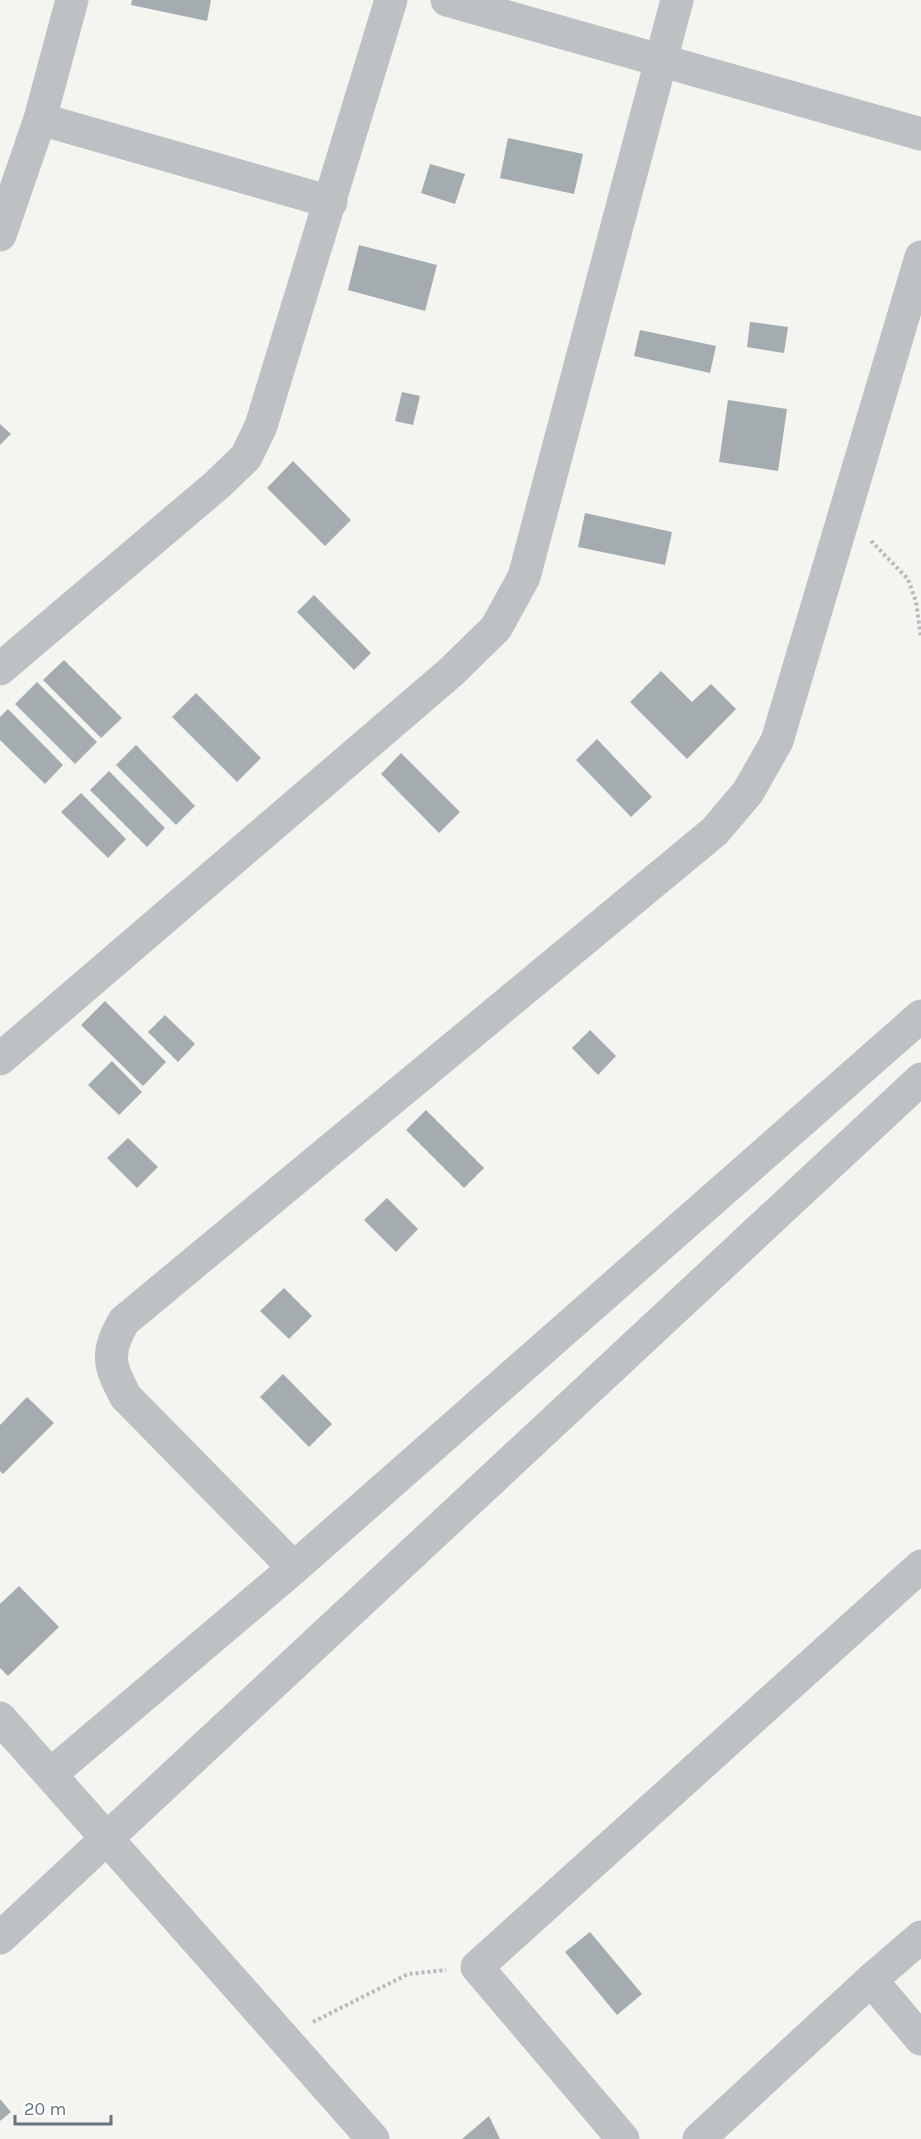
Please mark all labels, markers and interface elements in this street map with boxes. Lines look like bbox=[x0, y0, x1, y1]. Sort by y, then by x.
scale bar bbox=[15, 2088, 111, 2126]
text: 20 m bbox=[24, 2098, 66, 2120]

